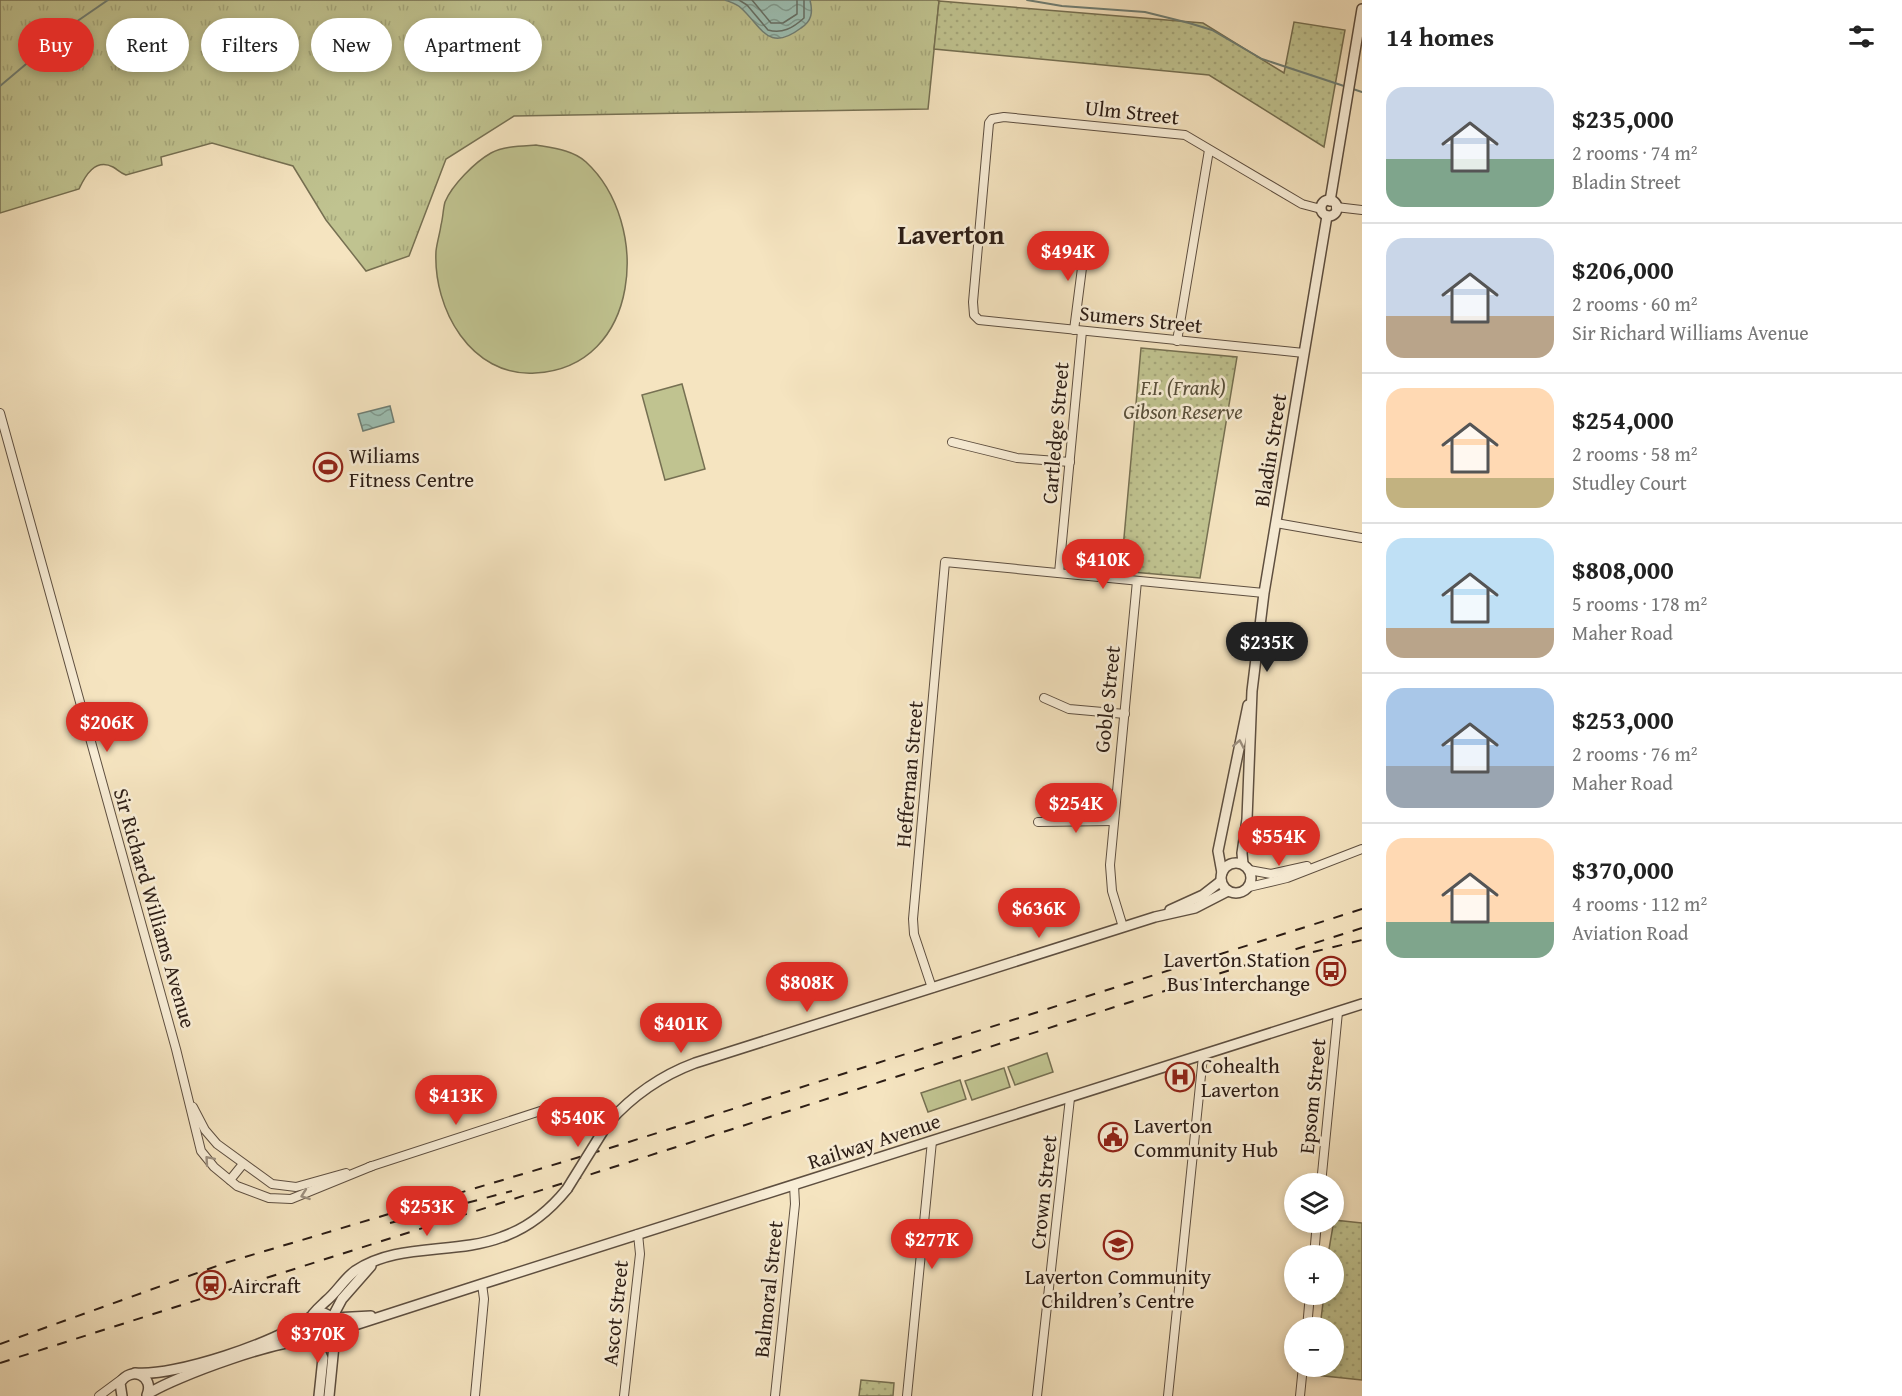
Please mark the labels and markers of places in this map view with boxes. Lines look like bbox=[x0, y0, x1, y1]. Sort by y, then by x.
pin: $494K bbox=[1026, 231, 1110, 282]
place label: Wiliams Fitness Centre bbox=[349, 440, 474, 495]
sports icon: Wiliams Fitness Centre bbox=[312, 451, 344, 483]
pin: $410K bbox=[1061, 539, 1145, 590]
pin: $235K bbox=[1225, 622, 1309, 673]
pin: $206K bbox=[65, 702, 149, 753]
pin: $254K bbox=[1034, 783, 1118, 834]
pin: $554K bbox=[1237, 816, 1321, 867]
pin: $636K bbox=[997, 888, 1081, 939]
place label: Laverton Station Bus Interchange bbox=[1164, 944, 1310, 999]
bus stop icon: Laverton Station Bus Interchange bbox=[1315, 955, 1347, 987]
pin: $808K bbox=[765, 962, 849, 1013]
pin: $401K bbox=[639, 1003, 723, 1054]
place label: Cohealth Laverton bbox=[1201, 1050, 1280, 1105]
hospital icon: Cohealth Laverton bbox=[1164, 1061, 1196, 1093]
pin: $413K bbox=[414, 1075, 498, 1126]
pin: $540K bbox=[536, 1097, 620, 1148]
place label: Laverton Community Hub bbox=[1134, 1110, 1278, 1165]
public building icon: Laverton Community Hub bbox=[1097, 1121, 1129, 1153]
pin: $253K bbox=[385, 1186, 469, 1237]
pin: $277K bbox=[890, 1219, 974, 1270]
school or university icon: Laverton Community Children’s Centre bbox=[1102, 1229, 1134, 1261]
place label: Laverton Community Children’s Centre bbox=[1025, 1261, 1212, 1316]
station icon: Aircraft bbox=[195, 1269, 227, 1301]
place label: Aircraft bbox=[232, 1270, 301, 1301]
pin: $370K bbox=[276, 1313, 360, 1364]

